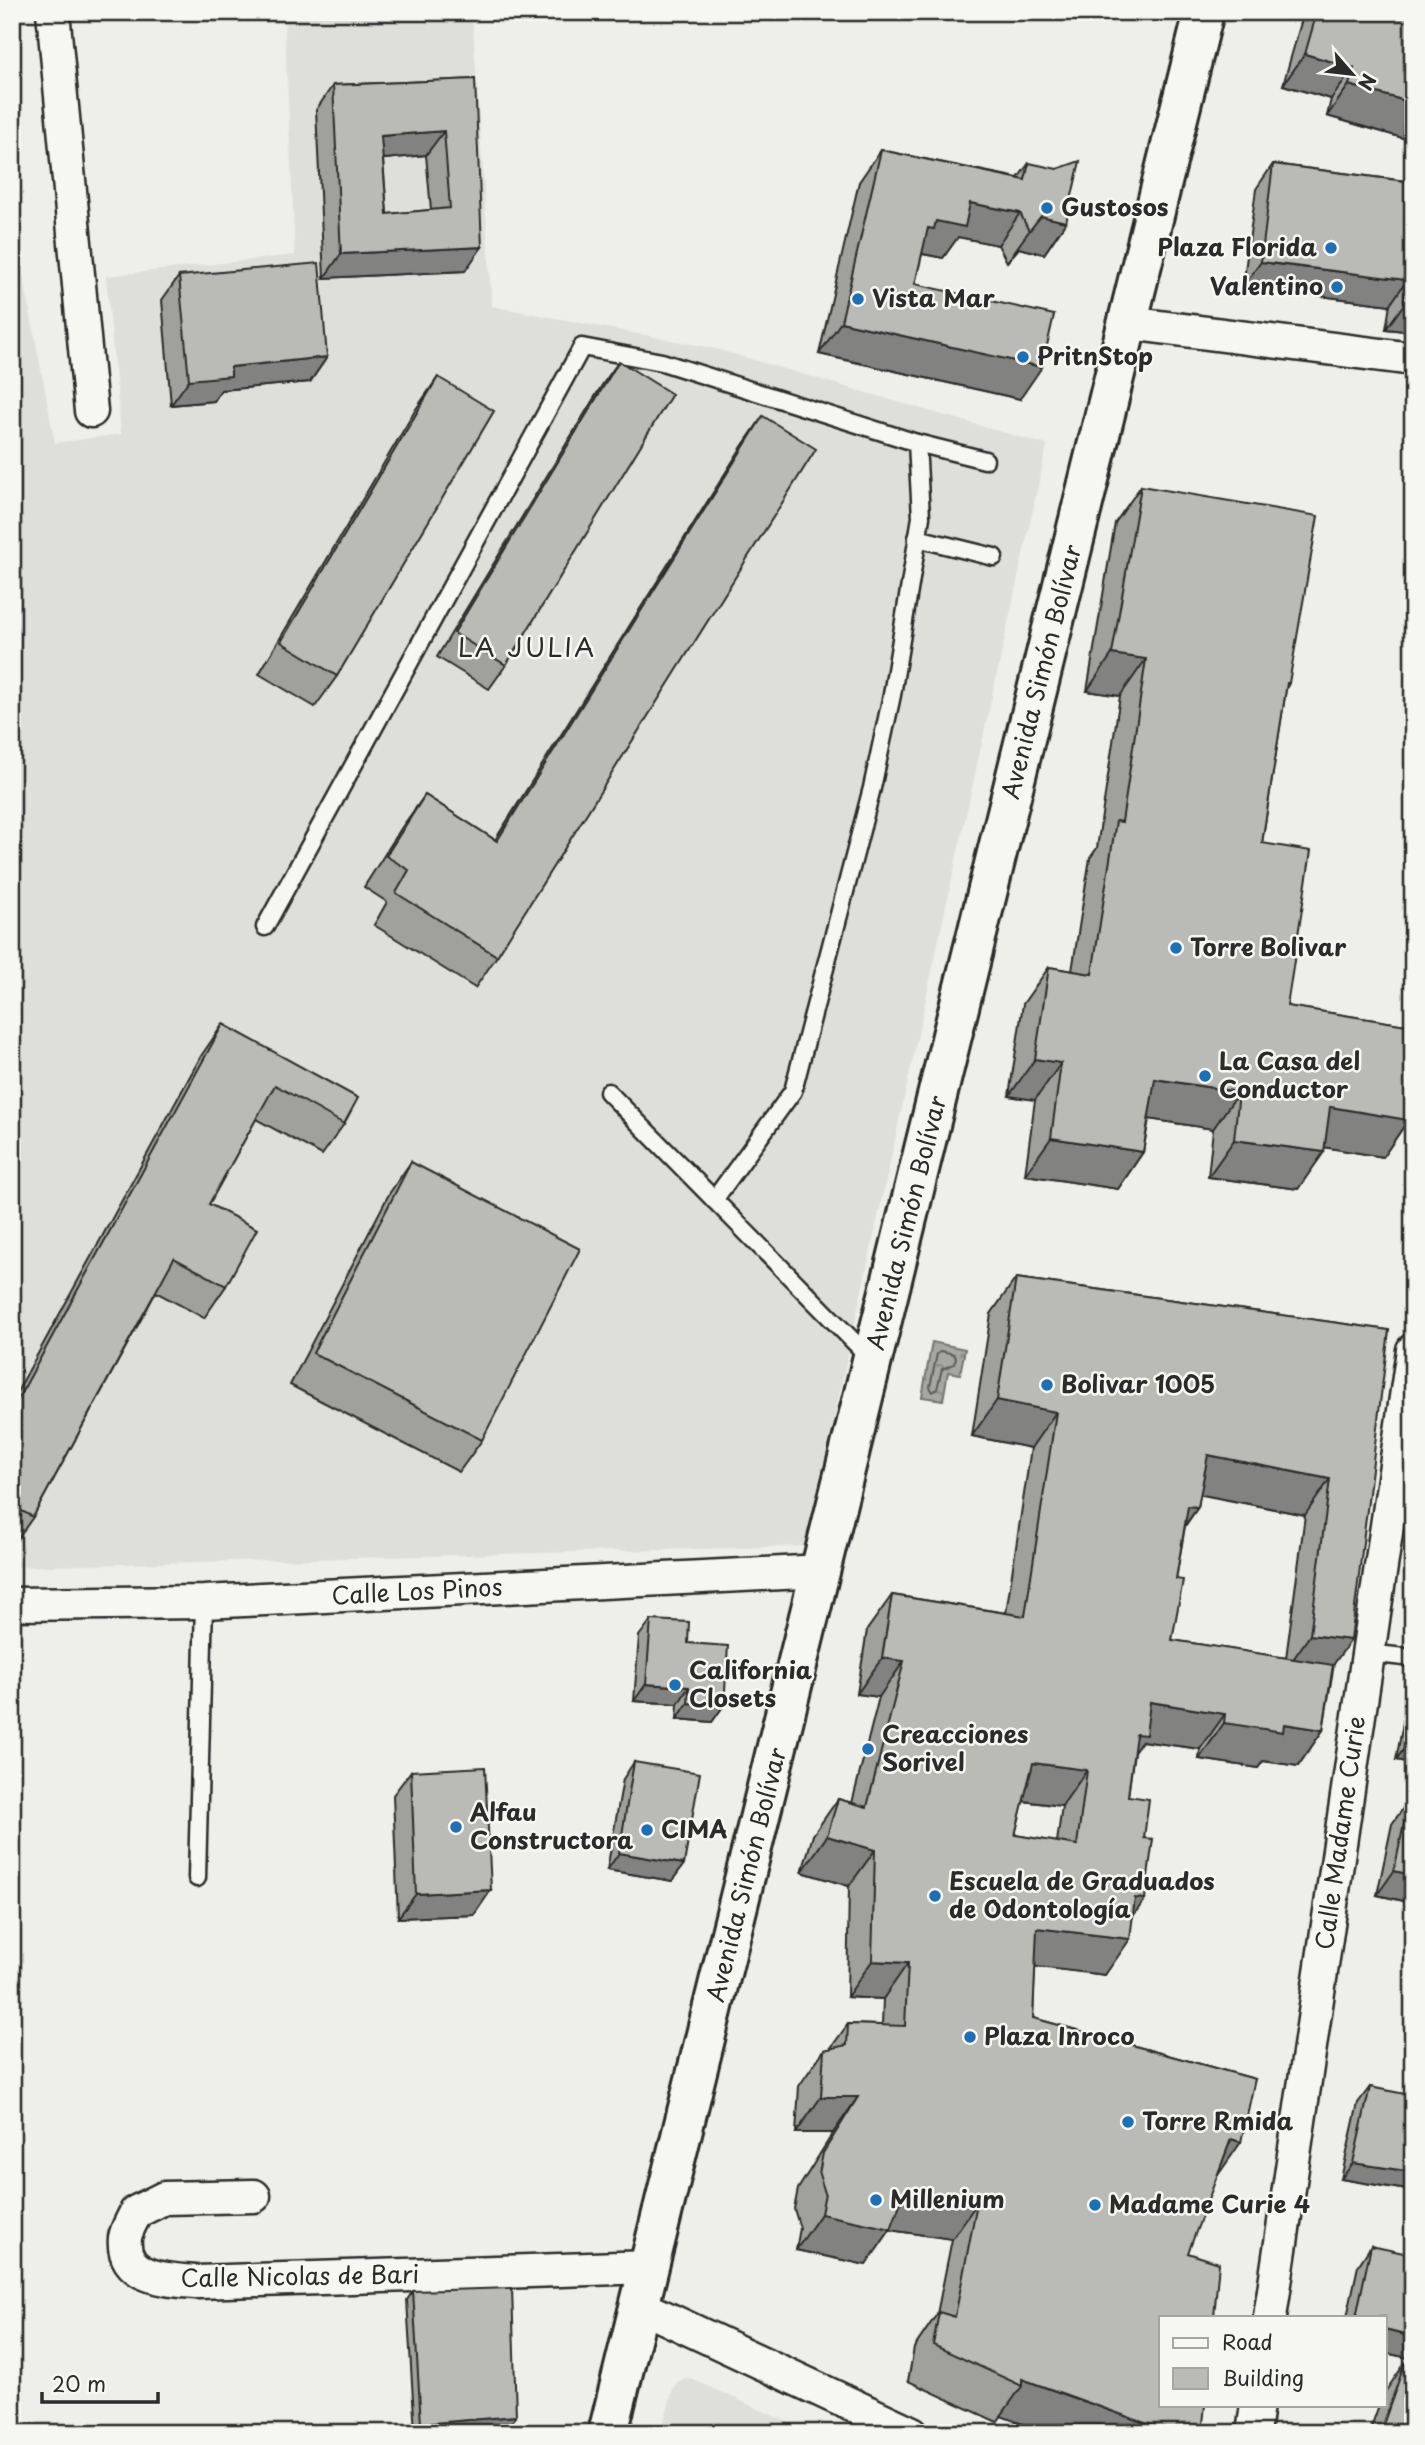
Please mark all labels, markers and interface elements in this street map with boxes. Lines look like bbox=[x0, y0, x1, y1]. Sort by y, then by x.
north arrow bbox=[1316, 38, 1386, 108]
text: N bbox=[1352, 69, 1384, 96]
place label: Gustosos bbox=[1061, 188, 1169, 224]
marker: Gustosos bbox=[1039, 200, 1055, 216]
place label: Plaza Florida bbox=[1157, 228, 1317, 264]
marker: Plaza Florida bbox=[1323, 240, 1339, 256]
place label: Valentino bbox=[1210, 267, 1323, 303]
place label: Vista Mar bbox=[872, 279, 995, 315]
marker: Valentino bbox=[1329, 279, 1345, 295]
marker: Vista Mar bbox=[850, 291, 866, 307]
place label: PritnStop bbox=[1037, 337, 1153, 373]
marker: PritnStop bbox=[1015, 349, 1031, 365]
street label: Avenida Simón Bolívar bbox=[991, 541, 1089, 802]
district label: LA JULIA bbox=[458, 627, 596, 666]
place label: Torre Bolivar bbox=[1190, 928, 1347, 964]
marker: Torre Bolivar bbox=[1168, 940, 1184, 956]
place label: La Casa del Conductor bbox=[1219, 1042, 1360, 1106]
marker: La Casa del Conductor bbox=[1197, 1068, 1213, 1084]
street label: Avenida Simón Bolívar bbox=[856, 1092, 954, 1353]
place label: Bolivar 1005 bbox=[1061, 1365, 1215, 1401]
marker: Bolivar 1005 bbox=[1039, 1377, 1055, 1393]
street label: Calle Los Pinos bbox=[331, 1568, 503, 1612]
place label: California Closets bbox=[689, 1651, 813, 1715]
marker: California Closets bbox=[667, 1677, 683, 1693]
street label: Calle Madame Curie bbox=[1305, 1714, 1373, 1952]
place label: Creacciones Sorivel bbox=[882, 1715, 1029, 1779]
marker: Creacciones Sorivel bbox=[860, 1741, 876, 1757]
street label: Avenida Simón Bolívar bbox=[696, 1744, 794, 2005]
place label: Alfau Constructora bbox=[470, 1793, 634, 1857]
place label: CIMA bbox=[661, 1810, 727, 1846]
marker: Alfau Constructora bbox=[448, 1819, 464, 1835]
marker: CIMA bbox=[639, 1822, 655, 1838]
place label: Escuela de Graduados de Odontología bbox=[949, 1862, 1215, 1926]
marker: Escuela de Graduados de Odontología bbox=[927, 1888, 943, 1904]
place label: Plaza Inroco bbox=[984, 2017, 1134, 2053]
marker: Plaza Inroco bbox=[962, 2029, 978, 2045]
place label: Torre Rmida bbox=[1142, 2102, 1294, 2138]
marker: Torre Rmida bbox=[1120, 2114, 1136, 2130]
place label: Millenium bbox=[890, 2180, 1005, 2216]
place label: Madame Curie 4 bbox=[1109, 2185, 1310, 2221]
marker: Millenium bbox=[868, 2192, 884, 2208]
marker: Madame Curie 4 bbox=[1087, 2197, 1103, 2213]
street label: Calle Nicolas de Bari bbox=[180, 2255, 420, 2295]
legend bbox=[1159, 2316, 1386, 2406]
text: Road bbox=[1222, 2325, 1273, 2357]
scale bar bbox=[42, 2361, 158, 2405]
text: Building bbox=[1222, 2361, 1304, 2393]
text: 20 m bbox=[52, 2367, 106, 2399]

